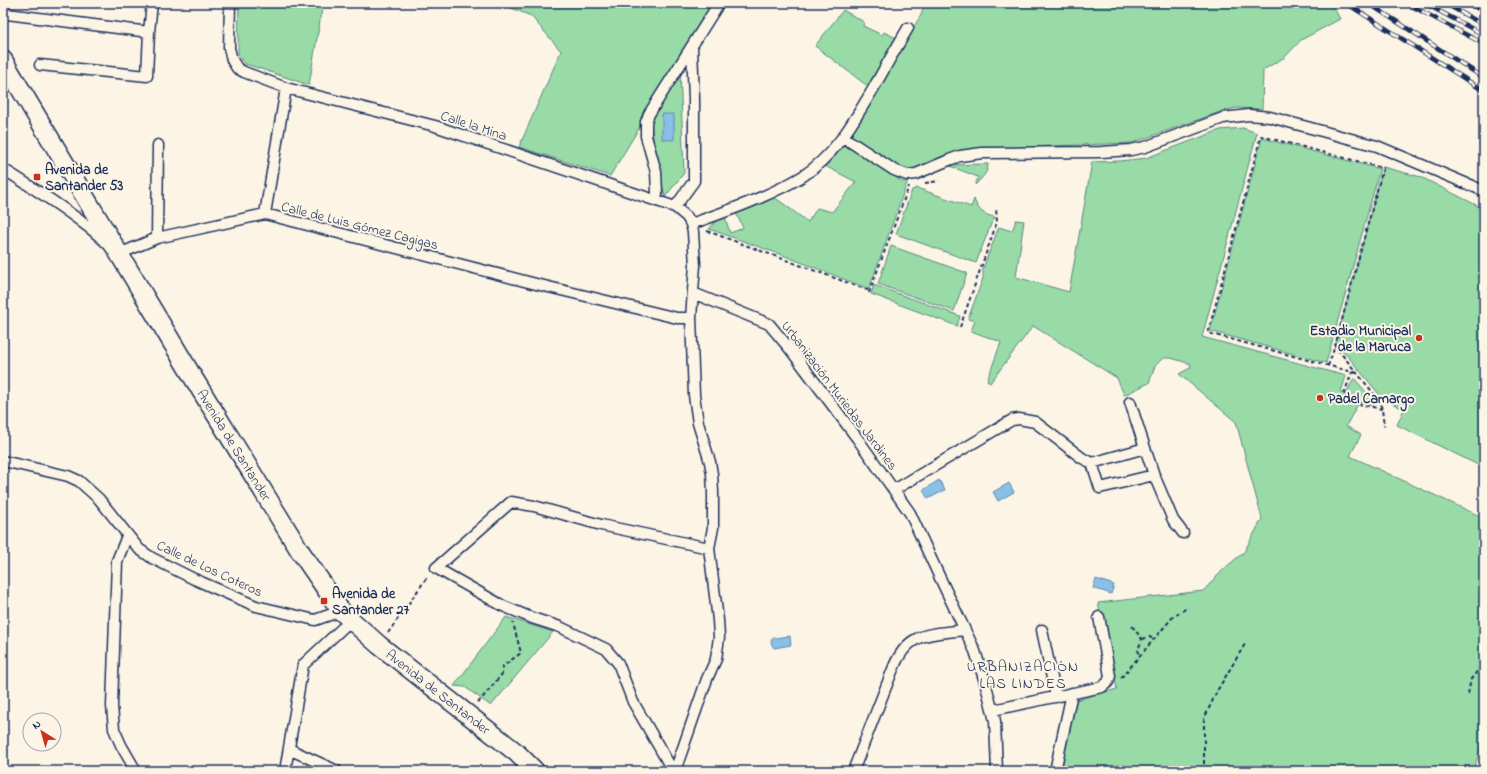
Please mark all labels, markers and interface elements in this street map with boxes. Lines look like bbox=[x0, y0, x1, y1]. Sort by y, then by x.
street label: Calle la Mina bbox=[438, 106, 509, 147]
place label: Avenida de Santander 53 bbox=[45, 160, 124, 197]
marker: Avenida de Santander 53 bbox=[32, 172, 42, 182]
street label: Calle de Luis Gómez Cagigas bbox=[279, 197, 440, 257]
street label: Urbanización Muriedas Jardines bbox=[776, 317, 902, 475]
place label: Estadio Municipal de la Maruca bbox=[1310, 321, 1412, 358]
marker: Estadio Municipal de la Maruca bbox=[1414, 333, 1424, 343]
street label: Avenida de Santander bbox=[191, 386, 276, 506]
place label: Padel Camargo bbox=[1328, 389, 1414, 412]
marker: Padel Camargo bbox=[1315, 393, 1325, 403]
street label: Calle de Los Coteros bbox=[153, 536, 266, 603]
place label: Avenida de Santander 27 bbox=[332, 584, 410, 621]
marker: Avenida de Santander 27 bbox=[319, 596, 329, 606]
street label: Avenida de Santander bbox=[381, 645, 495, 741]
district label: URBANIZACIÓN LAS LINDES bbox=[967, 656, 1079, 695]
north arrow bbox=[22, 712, 62, 752]
text: N bbox=[29, 716, 44, 733]

